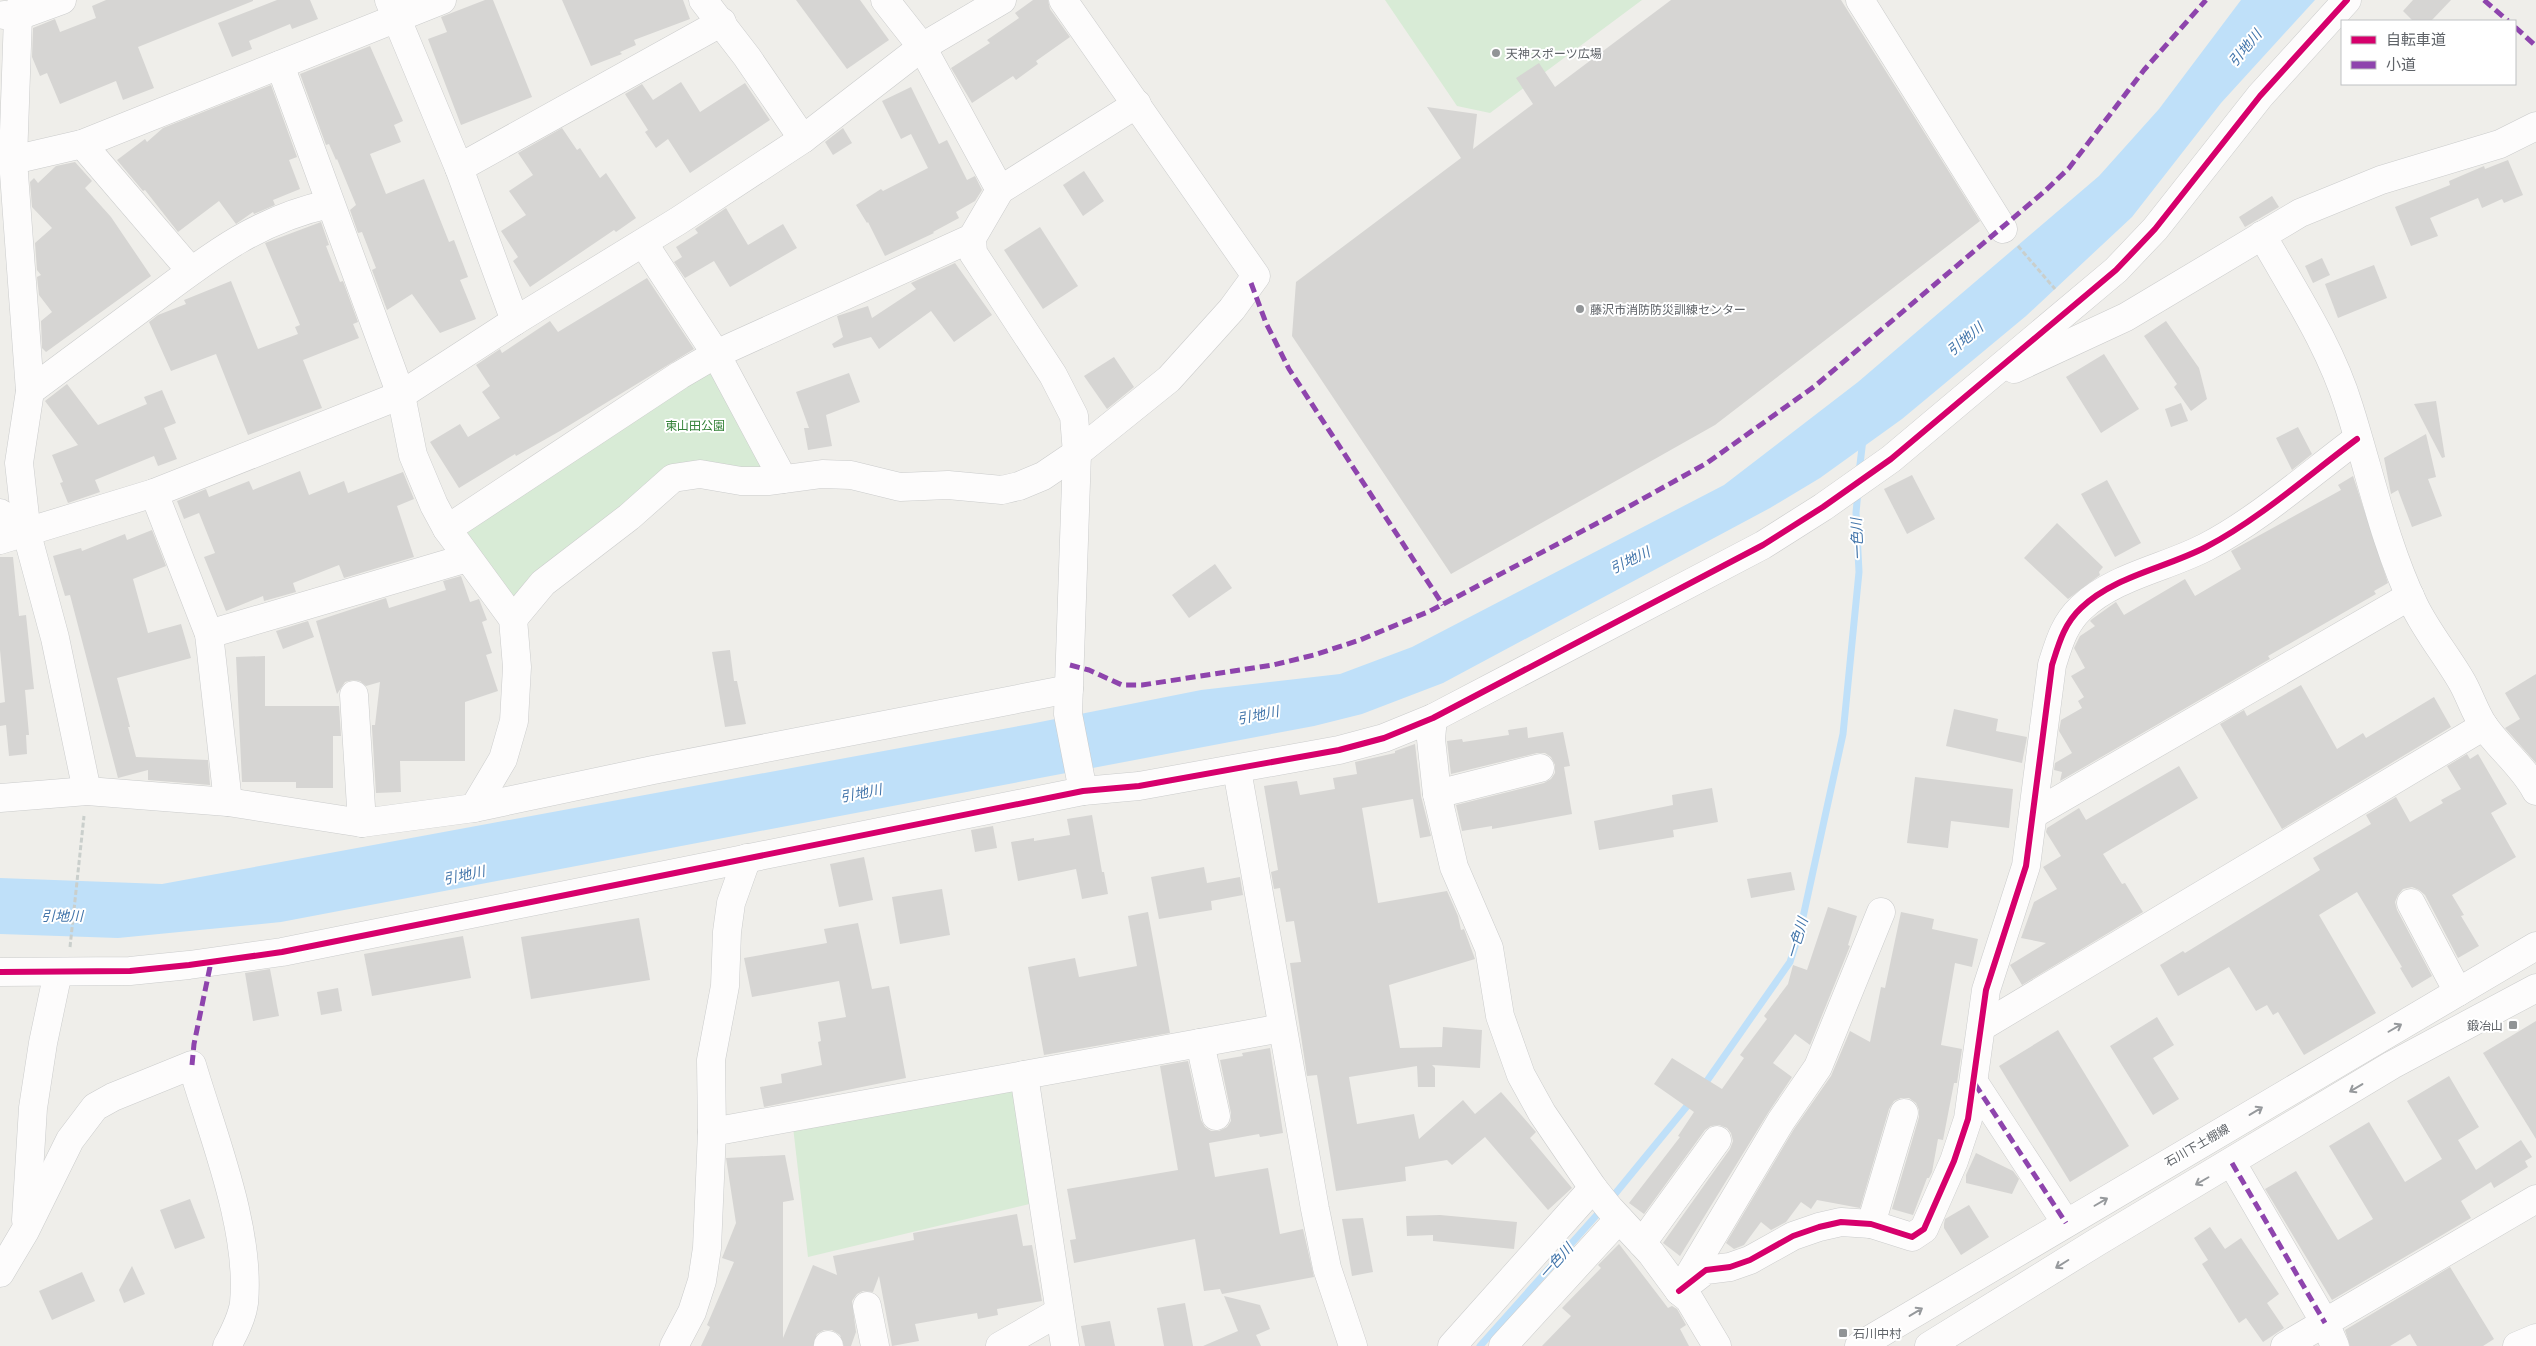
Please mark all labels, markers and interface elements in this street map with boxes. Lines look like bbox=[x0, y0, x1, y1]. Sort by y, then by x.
legend bbox=[2341, 20, 2516, 85]
water label: 引地川 bbox=[2225, 25, 2267, 70]
text: 自転車道 bbox=[2386, 30, 2446, 49]
place label: 天神スポーツ広場 bbox=[1506, 46, 1602, 61]
marker: 天神スポーツ広場 bbox=[1490, 47, 1502, 59]
text: 小道 bbox=[2386, 55, 2416, 74]
place label: 藤沢市消防防災訓練センター bbox=[1590, 302, 1746, 317]
marker: 藤沢市消防防災訓練センター bbox=[1574, 303, 1586, 315]
water label: 引地川 bbox=[1943, 317, 1988, 359]
park label: 東山田公園 bbox=[665, 418, 725, 433]
water label: 一色川 bbox=[1847, 516, 1867, 560]
water label: 引地川 bbox=[1607, 542, 1655, 577]
water label: 引地川 bbox=[1236, 702, 1282, 728]
water label: 引地川 bbox=[839, 780, 885, 806]
water label: 引地川 bbox=[442, 861, 488, 888]
water label: 引地川 bbox=[41, 907, 85, 925]
water label: 一色川 bbox=[1782, 913, 1812, 961]
place label: 鍛冶山 bbox=[2467, 1018, 2503, 1033]
marker: 鍛冶山 bbox=[2507, 1019, 2519, 1031]
one-way arrow bbox=[2388, 1022, 2402, 1032]
one-way arrow bbox=[2349, 1083, 2363, 1093]
one-way arrow bbox=[2248, 1105, 2262, 1115]
street label: 石川下土棚線 bbox=[2162, 1121, 2232, 1169]
one-way arrow bbox=[2195, 1176, 2209, 1186]
one-way arrow bbox=[2093, 1197, 2107, 1207]
water label: 一色川 bbox=[1535, 1238, 1578, 1283]
one-way arrow bbox=[2055, 1259, 2069, 1269]
one-way arrow bbox=[1908, 1307, 1922, 1317]
place label: 石川中村 bbox=[1853, 1326, 1902, 1341]
marker: 石川中村 bbox=[1837, 1327, 1849, 1339]

